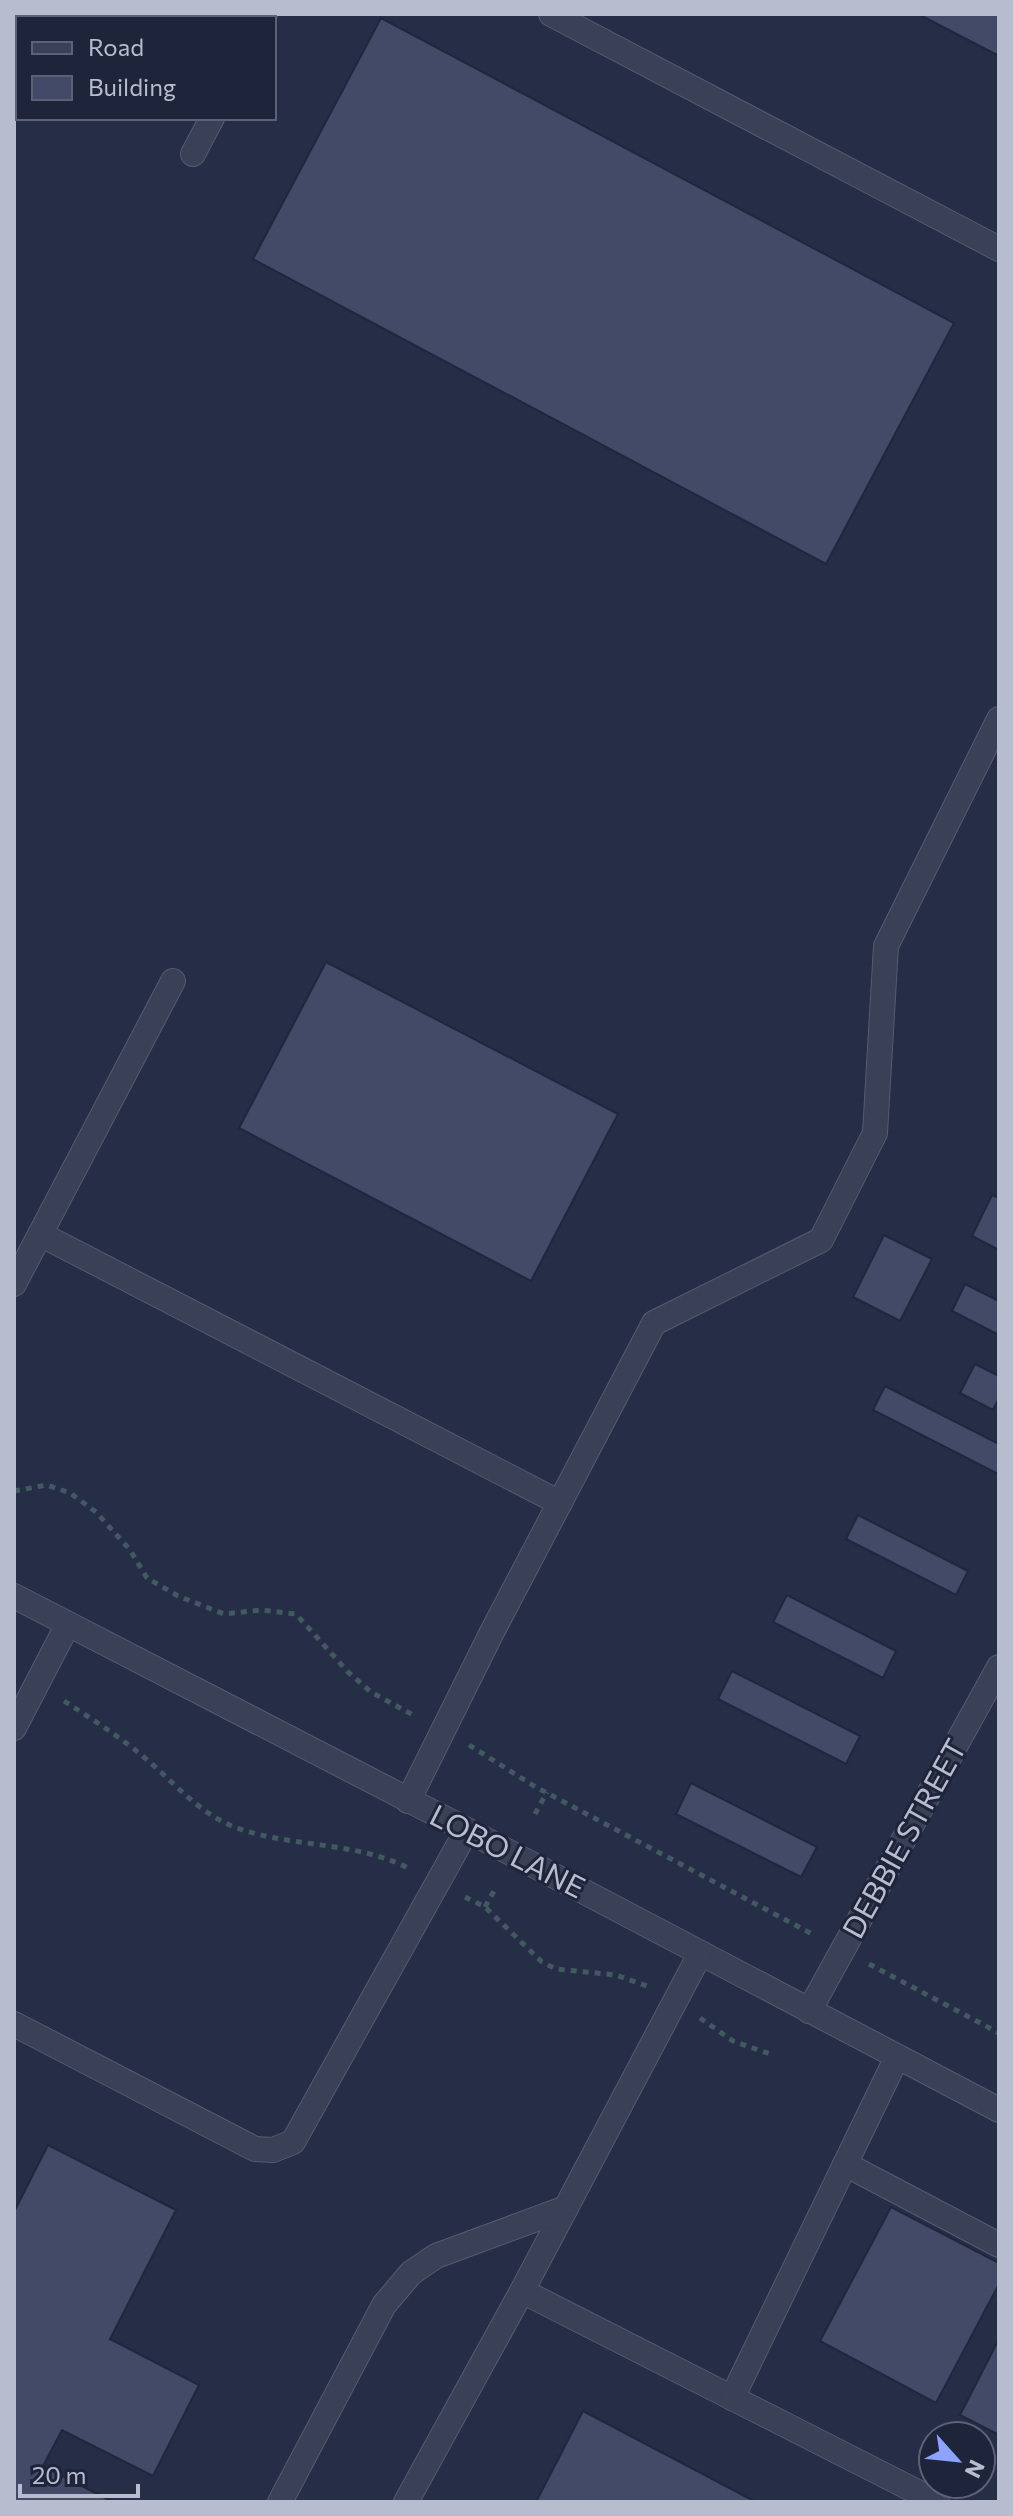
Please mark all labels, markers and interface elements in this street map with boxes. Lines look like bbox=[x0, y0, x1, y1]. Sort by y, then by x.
legend bbox=[16, 16, 276, 120]
text: Road bbox=[88, 32, 144, 61]
text: Building bbox=[88, 72, 176, 101]
street label: DEBBIE STREET bbox=[833, 1732, 973, 1944]
street label: LOBO LANE bbox=[424, 1795, 592, 1905]
north arrow bbox=[917, 2420, 997, 2500]
scale bar bbox=[20, 2448, 138, 2498]
text: N bbox=[959, 2456, 991, 2483]
text: 20 m bbox=[32, 2460, 86, 2489]

